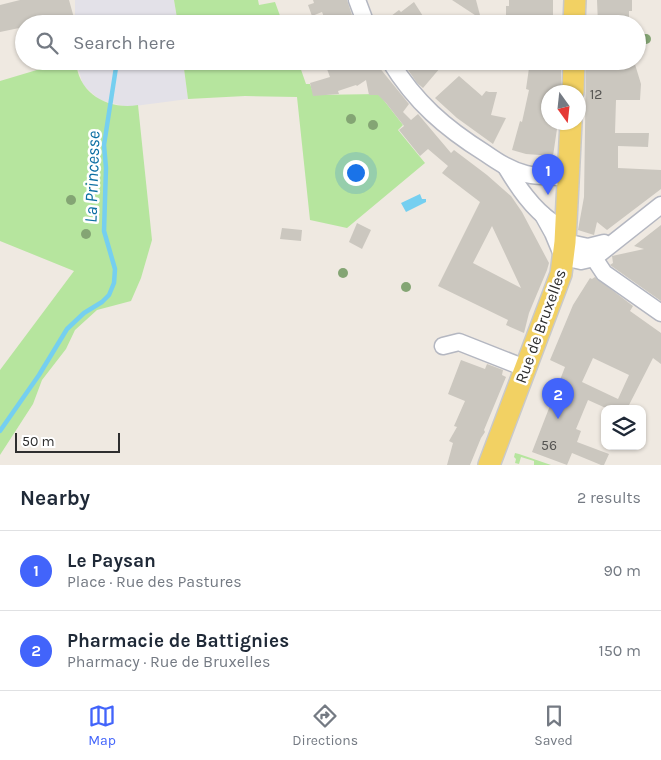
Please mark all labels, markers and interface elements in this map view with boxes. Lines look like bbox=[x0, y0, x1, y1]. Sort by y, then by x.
search box bbox=[15, 15, 646, 70]
icon: search bbox=[33, 29, 61, 57]
text: Search here bbox=[73, 32, 175, 54]
north arrow bbox=[541, 85, 586, 130]
house number: 12 bbox=[590, 86, 602, 103]
water label: La Princesse bbox=[79, 130, 105, 224]
pin: 1 bbox=[532, 154, 564, 195]
your location bbox=[343, 160, 369, 186]
street label: Rue de Bruxelles bbox=[511, 266, 570, 386]
pin: 2 bbox=[542, 378, 574, 419]
map controls bbox=[601, 405, 646, 450]
button: layers bbox=[601, 405, 646, 450]
scale bar bbox=[15, 430, 120, 453]
text: 50 m bbox=[22, 433, 55, 450]
house number: 56 bbox=[541, 437, 557, 454]
text: Nearby bbox=[20, 486, 90, 510]
text: 2 results bbox=[577, 488, 641, 507]
text: Le Paysan bbox=[67, 550, 156, 572]
text: 1 bbox=[33, 561, 39, 580]
text: 90 m bbox=[603, 561, 641, 580]
text: Place · Rue des Pastures bbox=[67, 572, 242, 591]
text: Pharmacie de Battignies bbox=[67, 630, 289, 652]
text: 2 bbox=[31, 641, 41, 660]
text: 150 m bbox=[598, 641, 641, 660]
text: Pharmacy · Rue de Bruxelles bbox=[67, 652, 270, 671]
tab: Map bbox=[88, 702, 116, 749]
tab: Directions bbox=[292, 702, 358, 749]
tab: Saved bbox=[534, 702, 573, 749]

